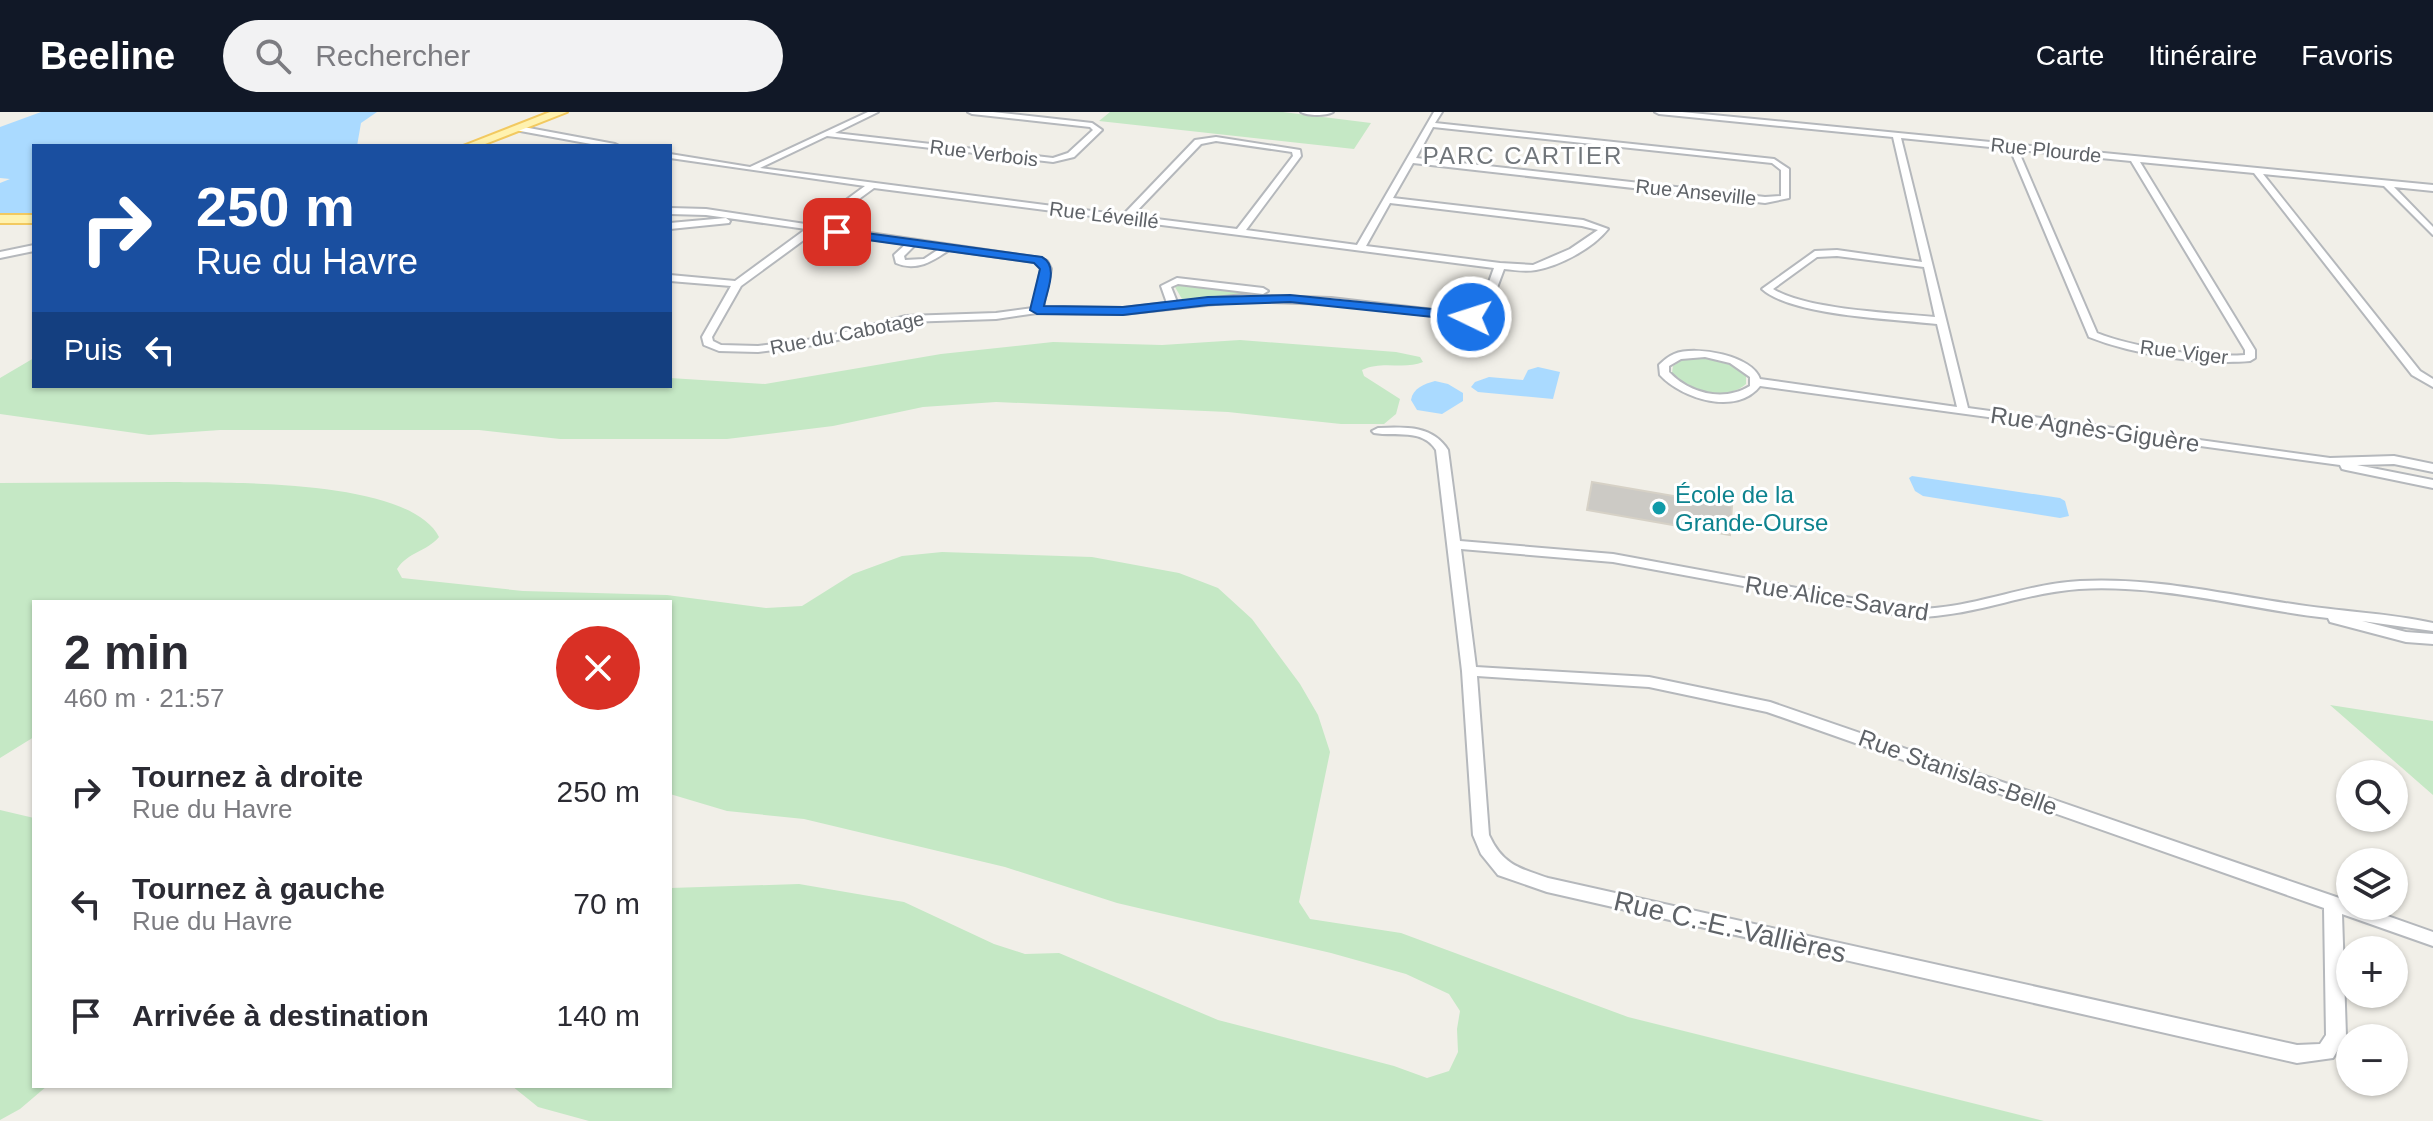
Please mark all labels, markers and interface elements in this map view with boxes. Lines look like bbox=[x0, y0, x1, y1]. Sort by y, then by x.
search box bbox=[223, 20, 783, 92]
icon: search bbox=[251, 34, 295, 78]
text: Beeline bbox=[40, 35, 175, 77]
text: Rechercher bbox=[315, 39, 470, 72]
text: Carte bbox=[2036, 40, 2104, 71]
text: Itinéraire bbox=[2148, 40, 2257, 71]
text: Favoris bbox=[2301, 40, 2393, 71]
street label: Rue Plourde bbox=[1990, 133, 2102, 167]
street label: Rue Verbois bbox=[929, 135, 1039, 171]
district label: PARC CARTIER bbox=[1423, 142, 1623, 169]
text: 250 m bbox=[196, 175, 355, 238]
street label: Rue Anseville bbox=[1635, 175, 1757, 209]
icon: right bbox=[64, 176, 168, 280]
street label: Rue Léveillé bbox=[1048, 197, 1160, 233]
pin bbox=[803, 198, 871, 266]
icon: arrive bbox=[815, 210, 859, 254]
text: Rue du Havre bbox=[196, 241, 418, 282]
position arrow bbox=[1429, 275, 1513, 359]
street label: Rue du Cabotage bbox=[768, 307, 926, 359]
icon: left bbox=[138, 328, 182, 372]
text: Puis bbox=[64, 333, 122, 366]
street label: Rue Viger bbox=[2139, 336, 2230, 368]
street label: Rue Agnès-Giguère bbox=[1989, 401, 2201, 457]
place label: École de la Grande-Ourse bbox=[1675, 481, 1828, 536]
marker: École de la Grande-Ourse bbox=[1650, 499, 1668, 517]
street label: Rue Alice-Savard bbox=[1743, 570, 1931, 626]
text: 2 min bbox=[64, 626, 189, 679]
button: close bbox=[556, 626, 640, 710]
text: 460 m · 21:57 bbox=[64, 683, 224, 713]
street label: Rue Stanislas-Belle bbox=[1855, 723, 2061, 821]
text: Tournez à droite bbox=[132, 760, 363, 793]
map controls bbox=[2336, 760, 2408, 1096]
button: search bbox=[2336, 760, 2408, 832]
icon: right bbox=[64, 770, 108, 814]
text: 250 m bbox=[557, 775, 640, 808]
text: Rue du Havre bbox=[132, 794, 292, 824]
button: layers bbox=[2336, 848, 2408, 920]
text: Tournez à gauche bbox=[132, 872, 385, 905]
icon: left bbox=[64, 882, 108, 926]
street label: Rue C.-E.-Vallières bbox=[1611, 885, 1849, 969]
text: 70 m bbox=[573, 887, 640, 920]
text: Rue du Havre bbox=[132, 906, 292, 936]
button: + bbox=[2336, 936, 2408, 1008]
icon: arrive bbox=[64, 994, 108, 1038]
text: Arrivée à destination bbox=[132, 999, 429, 1032]
text: 140 m bbox=[557, 999, 640, 1032]
button: − bbox=[2336, 1024, 2408, 1096]

